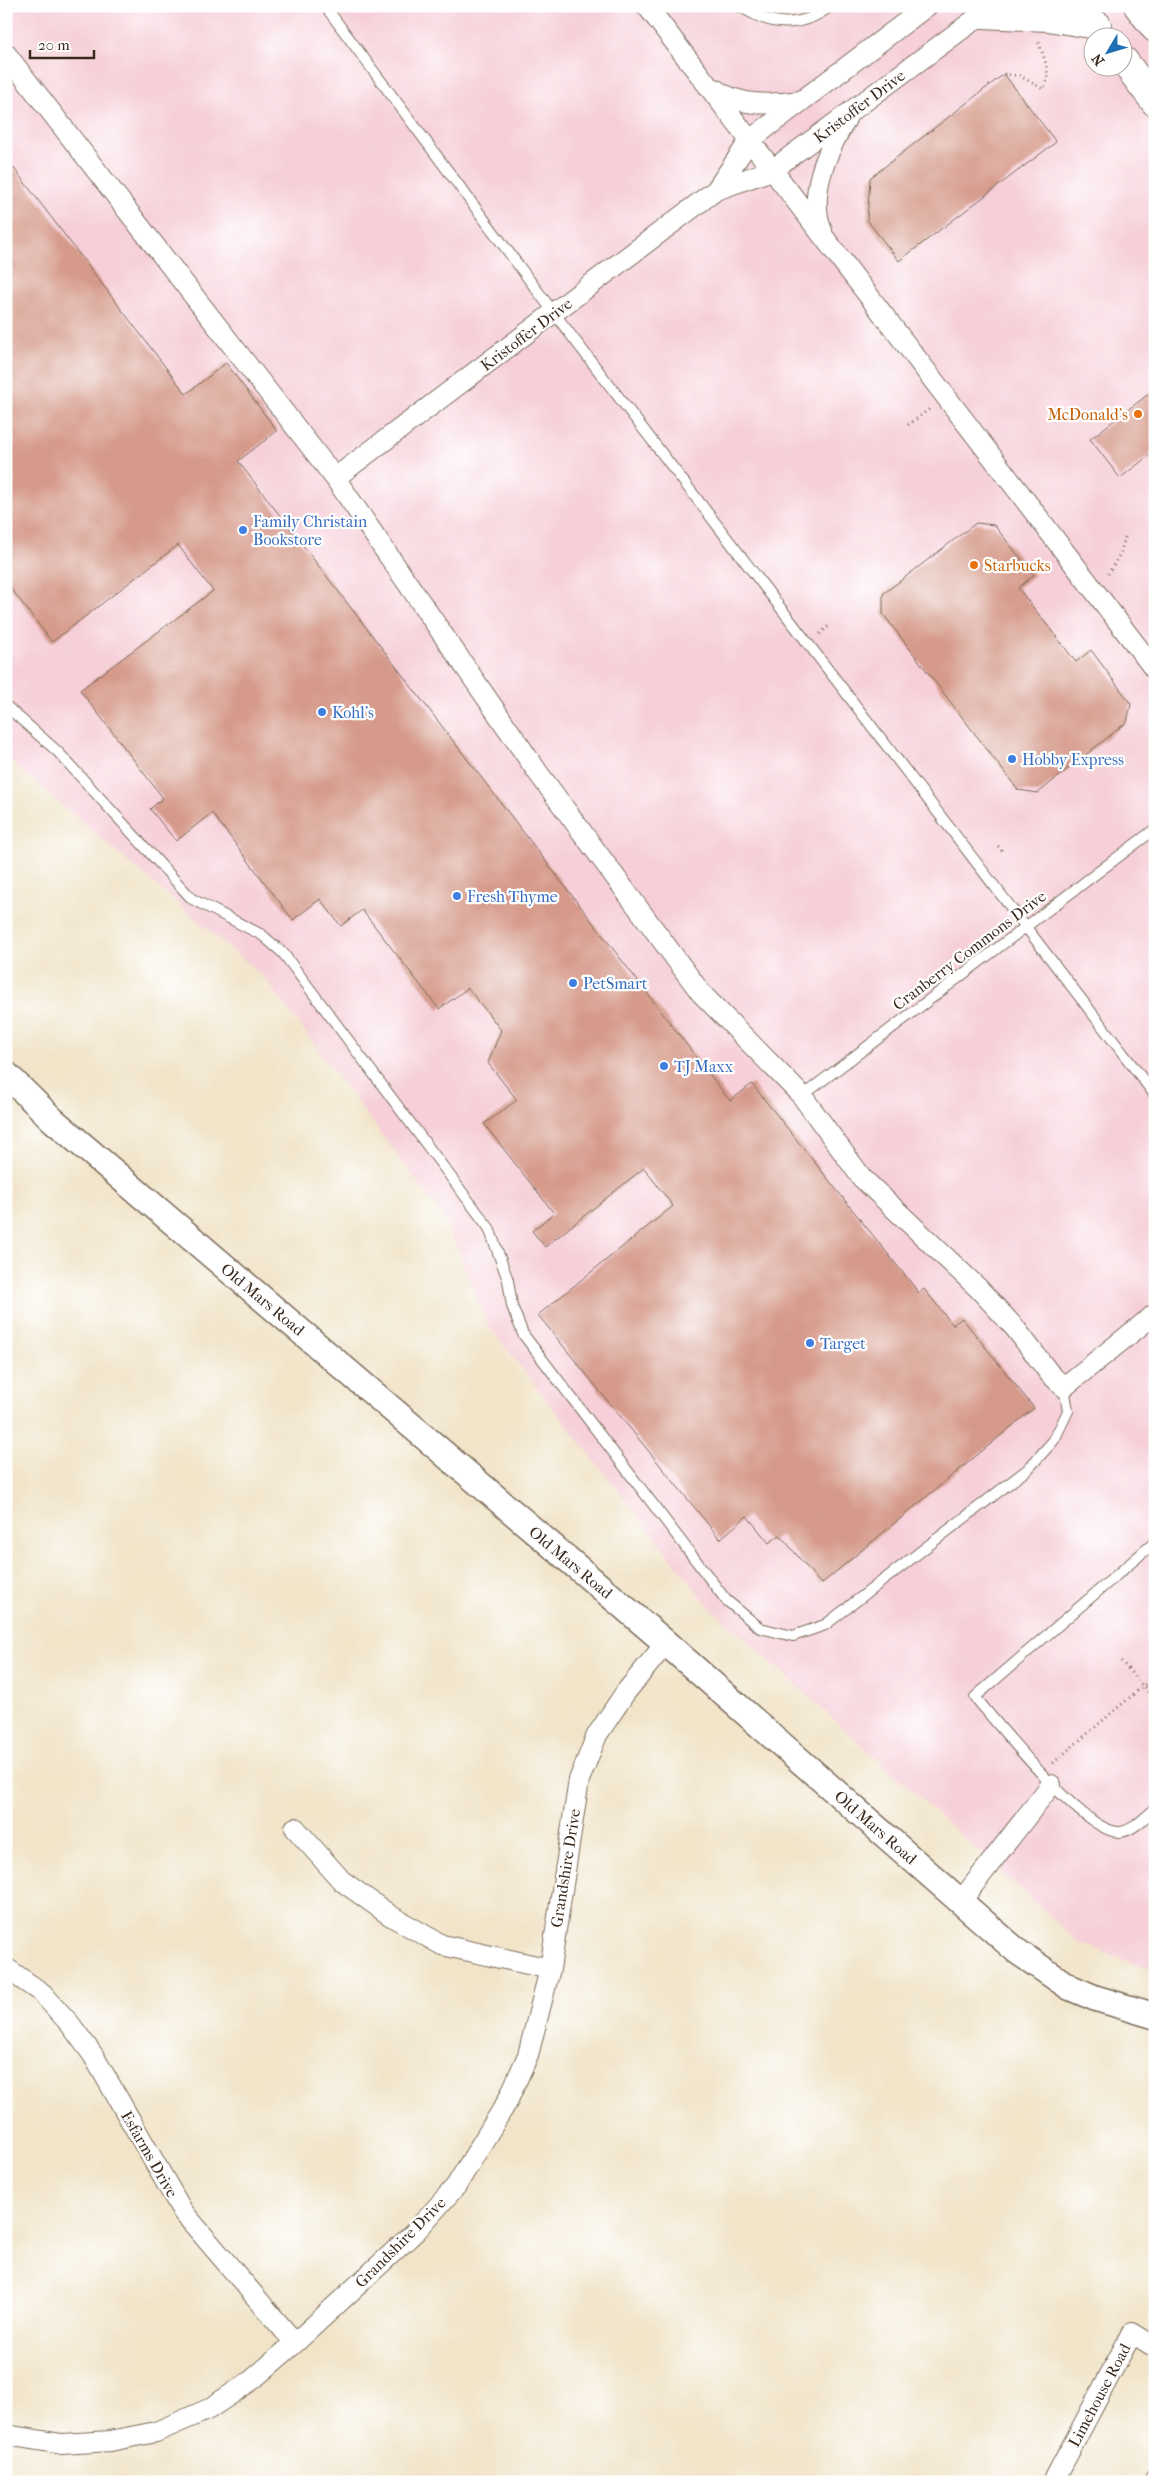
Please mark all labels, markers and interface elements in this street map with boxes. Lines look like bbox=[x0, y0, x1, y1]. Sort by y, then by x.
scale bar bbox=[30, 28, 94, 60]
north arrow bbox=[1084, 28, 1134, 78]
text: 20 m bbox=[38, 36, 70, 54]
text: N bbox=[1088, 50, 1108, 69]
street label: Kristoffer Drive bbox=[810, 66, 909, 147]
street label: Kristoffer Drive bbox=[477, 294, 576, 375]
place label: McDonald's bbox=[1047, 405, 1128, 424]
marker: McDonald's bbox=[1132, 408, 1144, 420]
place label: Family Christain Bookstore bbox=[253, 512, 368, 549]
marker: Family Christain Bookstore bbox=[237, 524, 249, 536]
place label: Starbucks bbox=[984, 556, 1051, 575]
marker: Starbucks bbox=[968, 559, 980, 571]
place label: Kohl's bbox=[332, 703, 374, 722]
marker: Kohl's bbox=[316, 706, 328, 718]
place label: Hobby Express bbox=[1022, 750, 1124, 769]
marker: Hobby Express bbox=[1006, 753, 1018, 765]
street label: Cranberry Commons Drive bbox=[889, 886, 1050, 1014]
place label: Fresh Thyme bbox=[467, 887, 558, 906]
marker: Fresh Thyme bbox=[451, 890, 463, 902]
place label: PetSmart bbox=[583, 974, 648, 993]
marker: PetSmart bbox=[567, 977, 579, 989]
place label: TJ Maxx bbox=[674, 1057, 734, 1076]
marker: TJ Maxx bbox=[658, 1060, 670, 1072]
street label: Old Mars Road bbox=[217, 1259, 308, 1340]
place label: Target bbox=[820, 1334, 866, 1353]
marker: Target bbox=[804, 1337, 816, 1349]
street label: Old Mars Road bbox=[525, 1522, 616, 1603]
street label: Old Mars Road bbox=[831, 1786, 921, 1868]
street label: Grandshire Drive bbox=[547, 1807, 584, 1929]
street label: Esfarms Drive bbox=[117, 2108, 182, 2201]
street label: Grandshire Drive bbox=[351, 2193, 450, 2292]
street label: Limehouse Road bbox=[1064, 2340, 1135, 2450]

